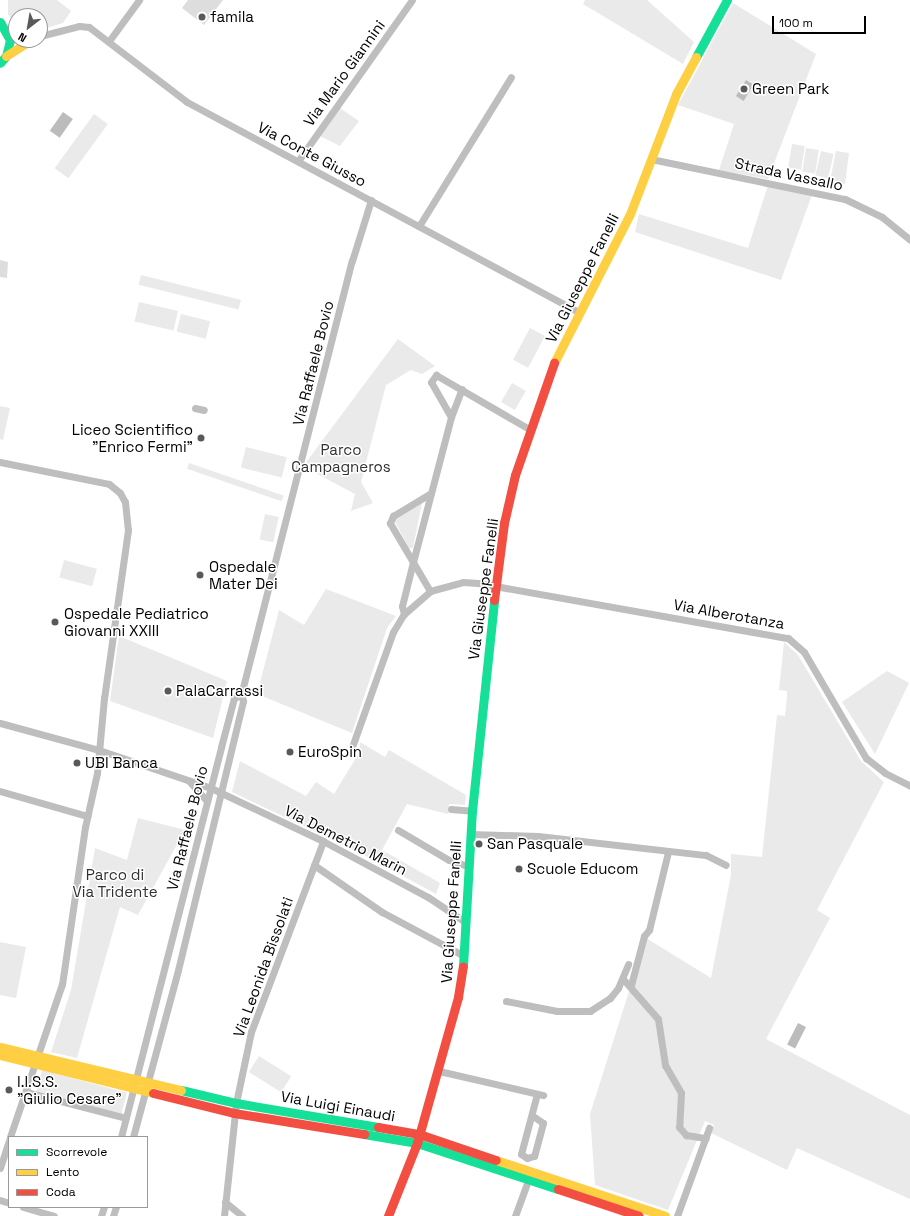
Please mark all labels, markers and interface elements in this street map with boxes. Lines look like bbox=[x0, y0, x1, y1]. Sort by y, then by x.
north arrow bbox=[8, 8, 48, 48]
place label: famila bbox=[210, 8, 254, 26]
scale bar bbox=[774, 8, 868, 34]
marker: famila bbox=[197, 12, 207, 22]
text: 100 m bbox=[779, 15, 813, 31]
street label: Via Mario Giannini bbox=[300, 16, 388, 130]
text: N bbox=[16, 30, 29, 45]
place label: Green Park bbox=[752, 80, 829, 98]
marker: Green Park bbox=[739, 84, 749, 94]
street label: Via Conte Giusso bbox=[255, 118, 369, 190]
street label: Strada Vassallo bbox=[733, 154, 845, 194]
street label: Via Giuseppe Fanelli bbox=[542, 210, 622, 346]
street label: Via Raffaele Bovio bbox=[289, 299, 337, 427]
place label: Liceo Scientifico "Enrico Fermi" bbox=[72, 420, 193, 455]
marker: Liceo Scientifico "Enrico Fermi" bbox=[196, 433, 206, 443]
park label: Parco Campagneros bbox=[291, 440, 391, 475]
street label: Via Giuseppe Fanelli bbox=[464, 517, 502, 661]
place label: Ospedale Mater Dei bbox=[209, 557, 278, 592]
marker: Ospedale Mater Dei bbox=[194, 569, 206, 581]
street label: Via Alberotanza bbox=[672, 595, 786, 633]
place label: Ospedale Pediatrico Giovanni XXIII bbox=[64, 604, 209, 639]
marker: Ospedale Pediatrico Giovanni XXIII bbox=[49, 616, 61, 628]
place label: PalaCarrassi bbox=[176, 682, 263, 700]
marker: PalaCarrassi bbox=[163, 686, 173, 696]
place label: EuroSpin bbox=[298, 743, 362, 761]
marker: EuroSpin bbox=[285, 747, 295, 757]
place label: UBI Banca bbox=[85, 754, 158, 772]
marker: UBI Banca bbox=[72, 758, 82, 768]
street label: Via Raffaele Bovio bbox=[163, 764, 211, 892]
street label: Via Demetrio Marin bbox=[282, 801, 410, 879]
place label: San Pasquale bbox=[487, 835, 583, 853]
marker: San Pasquale bbox=[474, 839, 484, 849]
street label: Via Giuseppe Fanelli bbox=[437, 840, 465, 984]
place label: Scuole Educom bbox=[527, 860, 638, 878]
marker: Scuole Educom bbox=[514, 864, 524, 874]
park label: Parco di Via Tridente bbox=[72, 865, 158, 900]
street label: Via Leonida Bissolati bbox=[229, 894, 297, 1040]
place label: I.I.S.S. "Giulio Cesare" bbox=[17, 1072, 122, 1107]
marker: I.I.S.S. "Giulio Cesare" bbox=[4, 1085, 14, 1095]
street label: Via Luigi Einaudi bbox=[279, 1087, 397, 1125]
legend bbox=[8, 1136, 148, 1208]
text: Scorrevole bbox=[46, 1144, 107, 1160]
text: Lento bbox=[46, 1164, 80, 1180]
text: Coda bbox=[46, 1184, 76, 1200]

